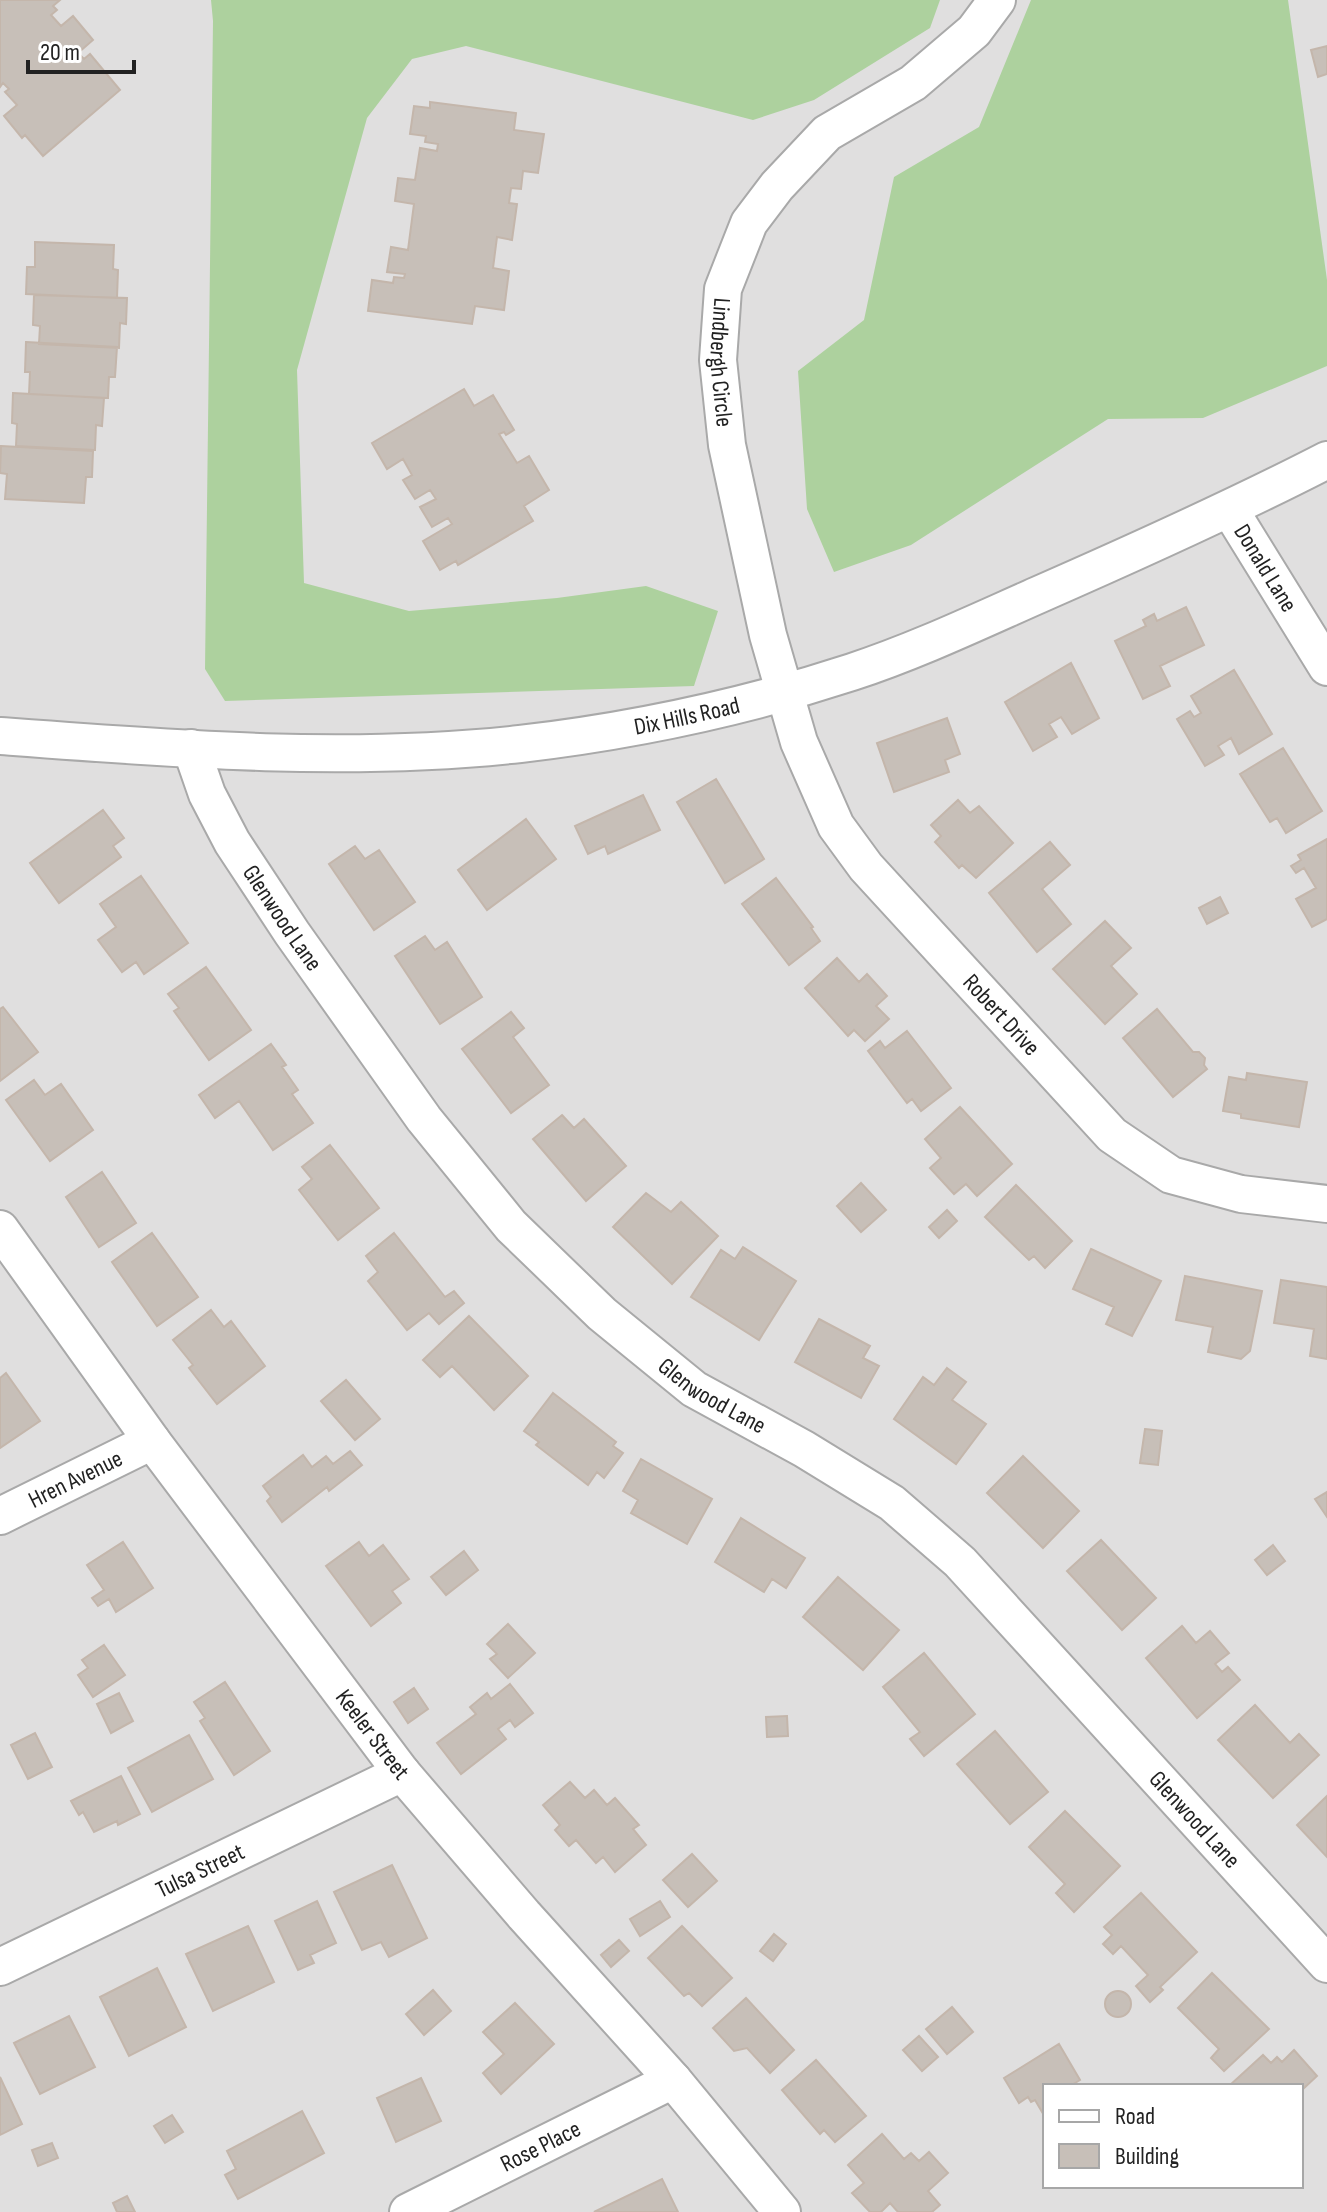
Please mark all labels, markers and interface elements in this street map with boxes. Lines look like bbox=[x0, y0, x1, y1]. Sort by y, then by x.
scale bar bbox=[28, 24, 134, 74]
text: 20 m bbox=[40, 38, 80, 67]
street label: Lindbergh Circle bbox=[703, 297, 739, 428]
street label: Donald Lane bbox=[1227, 519, 1303, 617]
street label: Dix Hills Road bbox=[632, 691, 743, 742]
street label: Glenwood Lane bbox=[236, 860, 328, 977]
street label: Robert Drive bbox=[957, 968, 1046, 1062]
street label: Glenwood Lane bbox=[652, 1352, 771, 1440]
street label: Hren Avenue bbox=[24, 1444, 127, 1515]
street label: Keeler Street bbox=[329, 1684, 415, 1786]
street label: Glenwood Lane bbox=[1143, 1765, 1246, 1874]
street label: Tulsa Street bbox=[151, 1837, 249, 1905]
legend bbox=[1043, 2084, 1303, 2188]
text: Road bbox=[1115, 2102, 1155, 2131]
street label: Rose Place bbox=[496, 2114, 586, 2179]
text: Building bbox=[1115, 2142, 1179, 2171]

